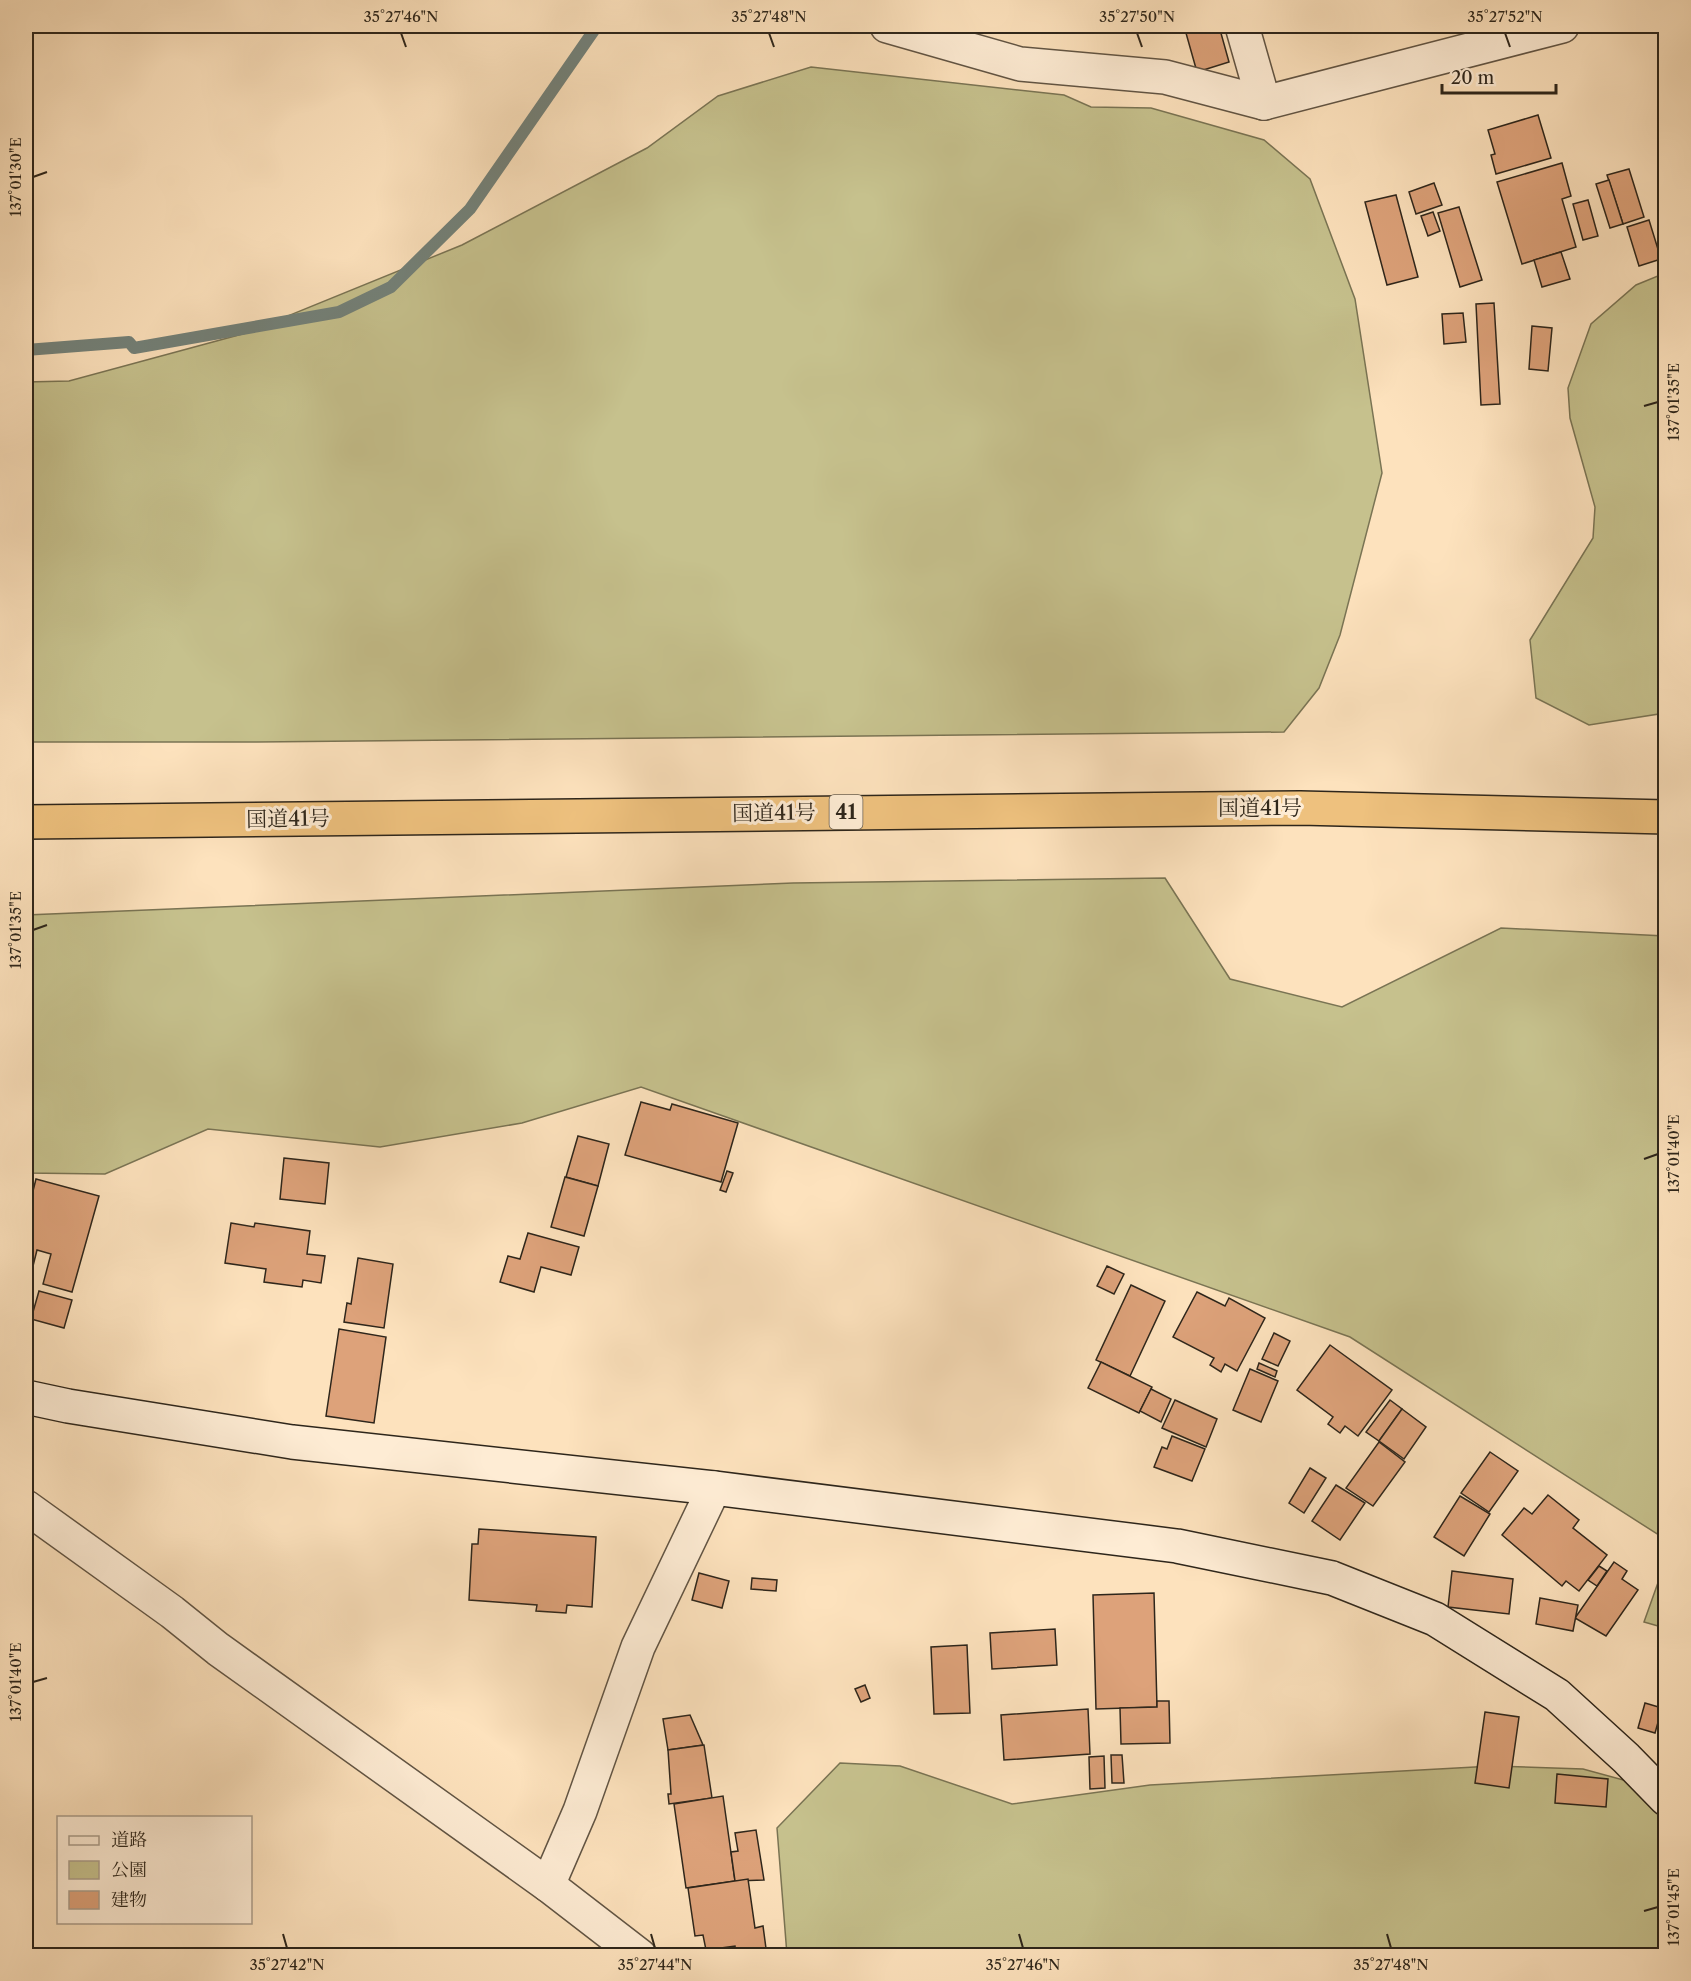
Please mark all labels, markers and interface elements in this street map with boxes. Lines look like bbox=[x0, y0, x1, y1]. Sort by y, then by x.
text: 35°27'46"N bbox=[364, 7, 439, 26]
text: 35°27'48"N bbox=[731, 7, 807, 26]
text: 35°27'50"N bbox=[1099, 7, 1175, 26]
text: 35°27'52"N bbox=[1467, 7, 1543, 26]
scale bar bbox=[1442, 57, 1556, 95]
text: 20 m bbox=[1451, 67, 1495, 89]
text: 137°01'30"E bbox=[6, 137, 25, 217]
text: 137°01'35"E bbox=[1664, 363, 1683, 441]
road number: 41 bbox=[830, 795, 862, 829]
street label: 国道41号 bbox=[1218, 795, 1302, 820]
street label: 国道41号 bbox=[732, 799, 816, 826]
street label: 国道41号 bbox=[246, 805, 330, 832]
text: 137°01'35"E bbox=[6, 891, 25, 969]
text: 137°01'40"E bbox=[1664, 1114, 1683, 1194]
text: 137°01'40"E bbox=[6, 1642, 25, 1722]
legend bbox=[57, 1816, 252, 1924]
text: 道路 bbox=[111, 1829, 147, 1851]
text: 公園 bbox=[111, 1859, 147, 1881]
text: 137°01'45"E bbox=[1664, 1868, 1683, 1946]
text: 建物 bbox=[111, 1889, 147, 1911]
text: 35°27'42"N bbox=[249, 1955, 325, 1974]
text: 35°27'44"N bbox=[618, 1955, 693, 1974]
text: 35°27'46"N bbox=[986, 1955, 1061, 1974]
text: 35°27'48"N bbox=[1353, 1955, 1429, 1974]

